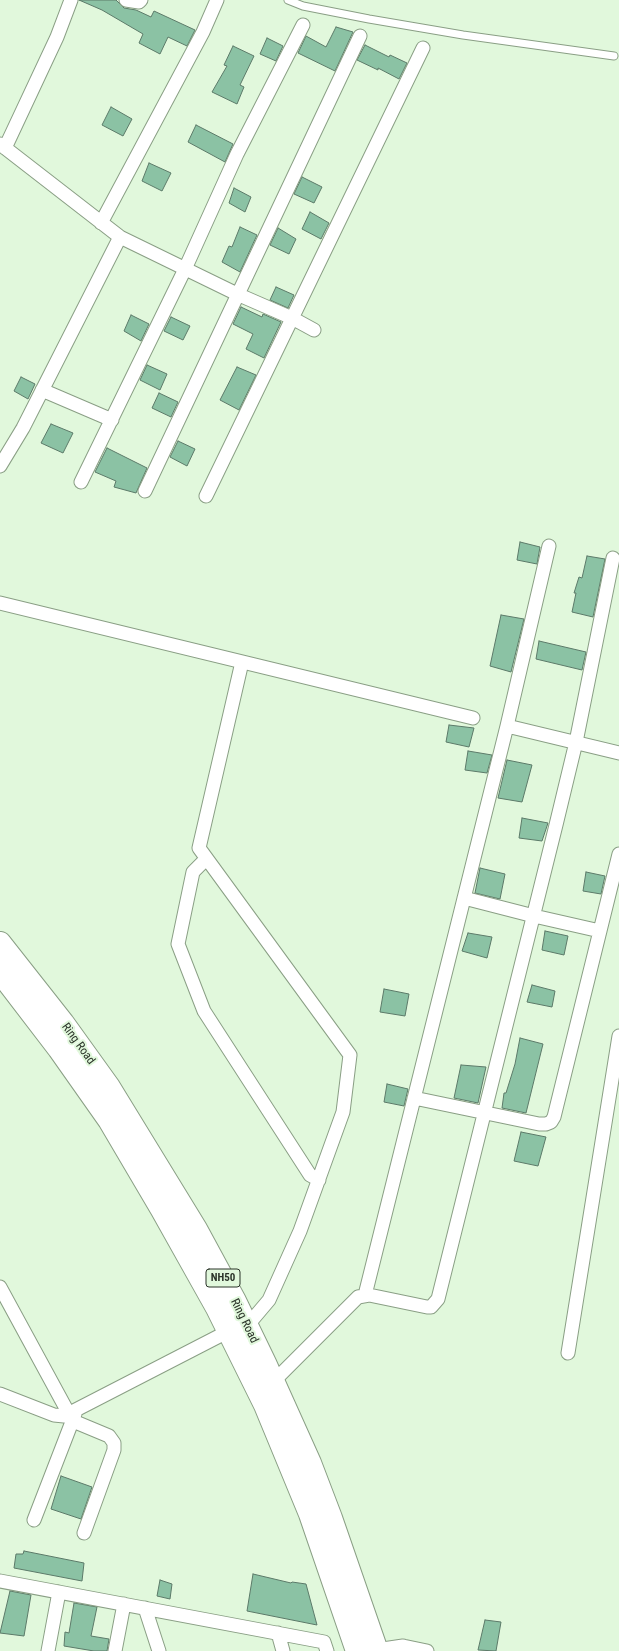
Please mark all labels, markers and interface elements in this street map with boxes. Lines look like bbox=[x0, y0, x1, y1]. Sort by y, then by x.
street label: Ring Road bbox=[58, 1020, 98, 1068]
road number: NH50 bbox=[206, 1269, 240, 1287]
street label: Ring Road bbox=[227, 1296, 261, 1346]

